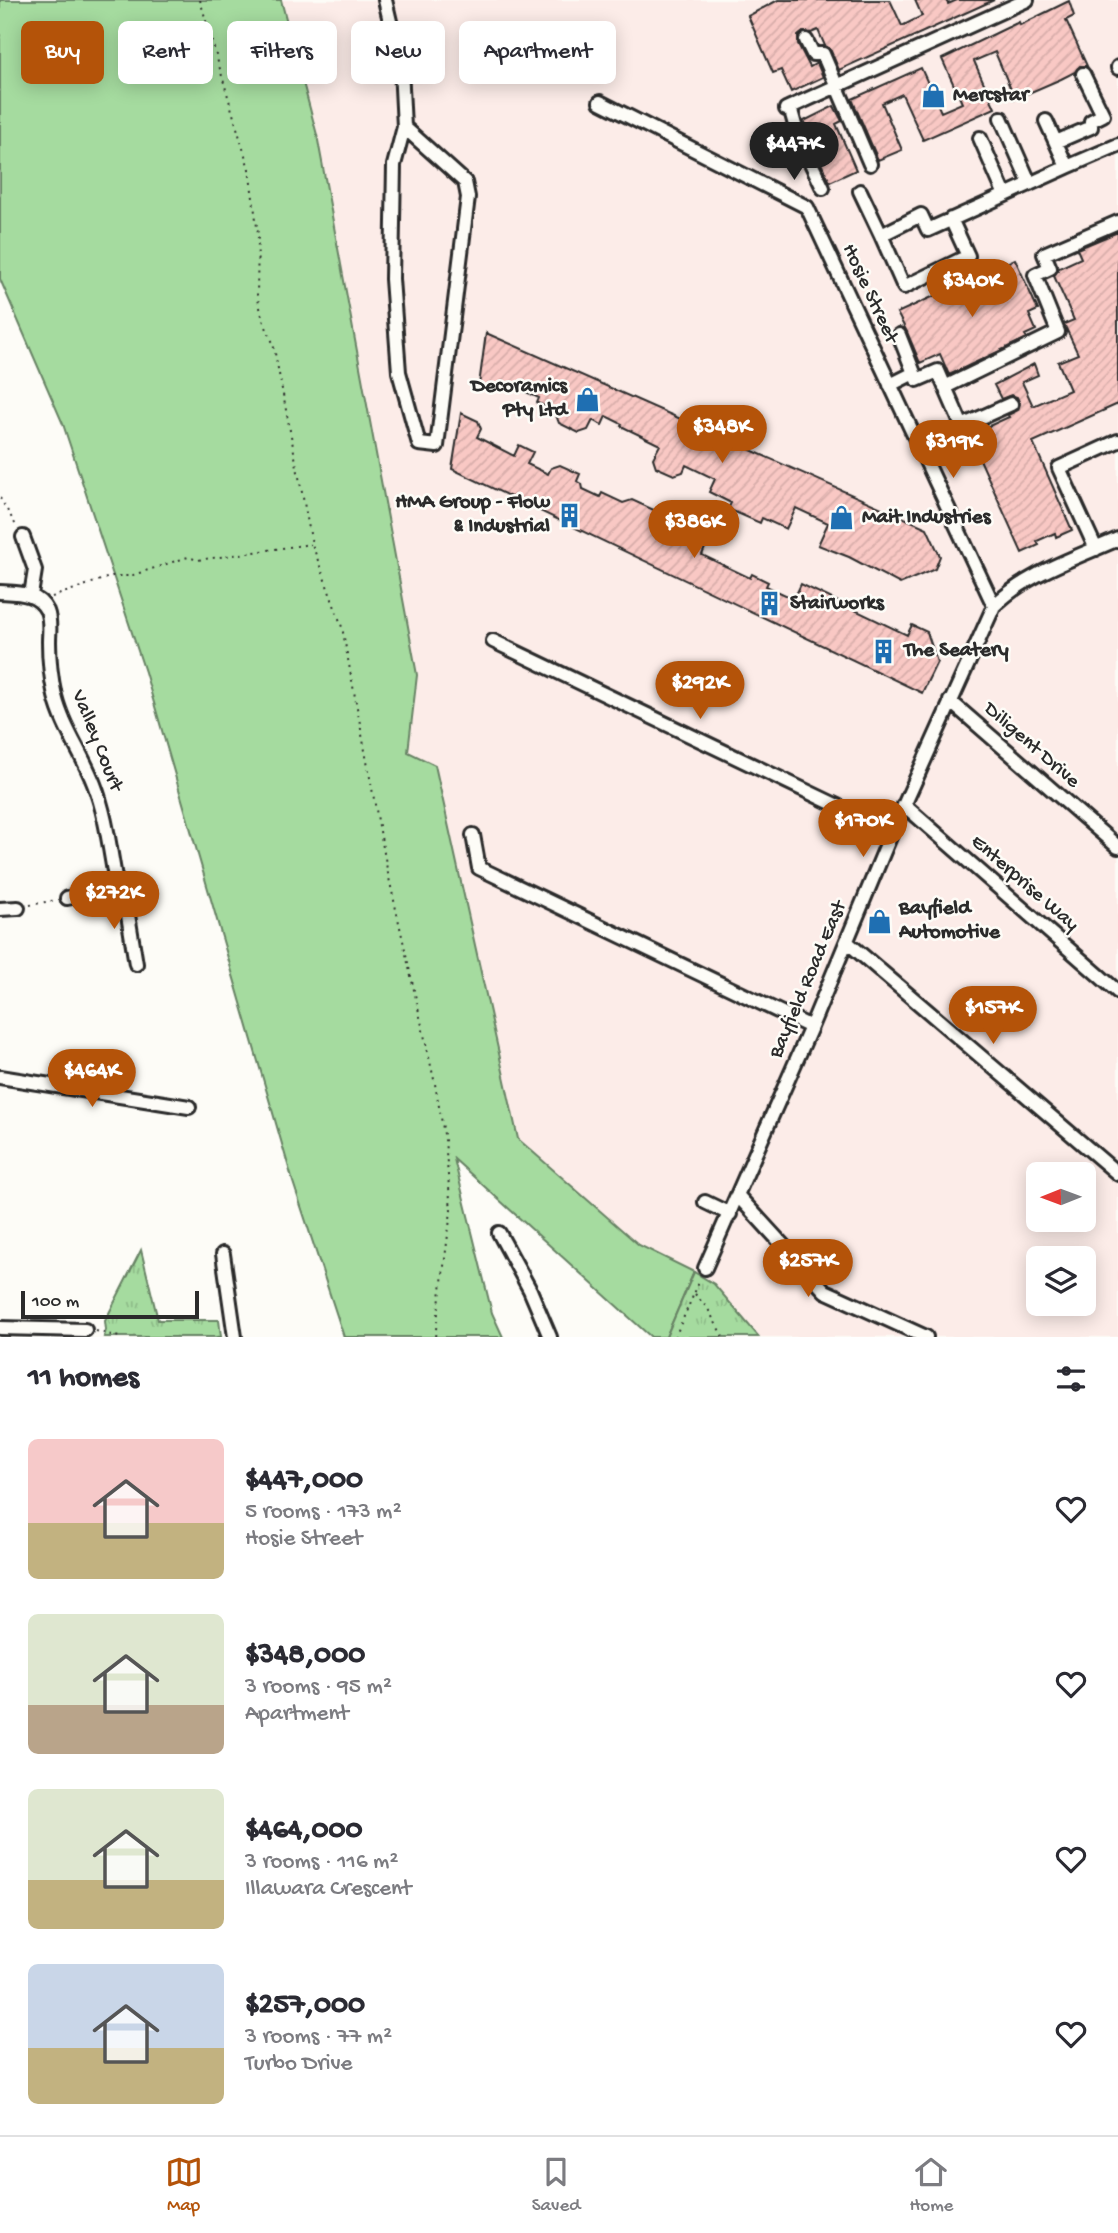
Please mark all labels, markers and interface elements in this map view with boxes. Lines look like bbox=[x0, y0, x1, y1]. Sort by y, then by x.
chip: Buy bbox=[21, 21, 104, 84]
chip: Rent bbox=[118, 21, 213, 84]
chip: Filters bbox=[227, 21, 337, 84]
chip: New bbox=[351, 21, 445, 84]
chip: Apartment bbox=[459, 21, 616, 84]
shop icon: Mercstar bbox=[919, 82, 947, 110]
place label: Mercstar bbox=[953, 84, 1031, 109]
pin: $447K bbox=[745, 122, 843, 182]
text: $447K bbox=[766, 131, 822, 158]
street label: Hosie Street bbox=[835, 240, 904, 350]
pin: $340K bbox=[923, 260, 1021, 319]
text: $340K bbox=[943, 268, 1001, 295]
place label: Decoramics Pty Ltd bbox=[469, 375, 570, 424]
shop icon: Decoramics Pty Ltd bbox=[573, 385, 601, 413]
pin: $348K bbox=[673, 406, 771, 465]
text: $348K bbox=[693, 414, 751, 441]
pin: $319K bbox=[904, 420, 1002, 480]
text: $319K bbox=[925, 429, 981, 456]
place label: HMA Group - Flow & Industrial bbox=[395, 491, 551, 540]
pin: $386K bbox=[645, 500, 743, 560]
building icon: HMA Group - Flow & Industrial bbox=[556, 501, 584, 529]
shop icon: Mait Industries bbox=[828, 504, 856, 532]
place label: Mait Industries bbox=[862, 506, 992, 531]
text: $386K bbox=[664, 509, 724, 536]
building icon: Stairworks bbox=[756, 590, 784, 618]
place label: Stairworks bbox=[790, 592, 885, 617]
building icon: The Seatery bbox=[870, 637, 898, 665]
place label: The Seatery bbox=[902, 639, 1009, 664]
pin: $292K bbox=[651, 662, 749, 721]
text: $292K bbox=[671, 670, 729, 697]
street label: Valley Court bbox=[64, 686, 129, 797]
street label: Diligent Drive bbox=[976, 696, 1085, 795]
pin: $170K bbox=[814, 800, 912, 859]
text: $170K bbox=[834, 808, 892, 835]
street label: Enterprise Way bbox=[965, 830, 1083, 938]
pin: $272K bbox=[65, 872, 163, 931]
text: $272K bbox=[85, 880, 143, 907]
street label: Bayfield Road East bbox=[764, 895, 854, 1063]
place label: Bayfield Automotive bbox=[898, 897, 1001, 946]
shop icon: Bayfield Automotive bbox=[865, 907, 893, 935]
pin: $157K bbox=[944, 986, 1042, 1046]
text: $157K bbox=[965, 995, 1021, 1022]
pin: $464K bbox=[43, 1050, 141, 1109]
text: $464K bbox=[64, 1058, 120, 1085]
north arrow bbox=[1026, 1162, 1096, 1232]
map controls bbox=[1026, 1162, 1096, 1316]
pin: $257K bbox=[759, 1240, 857, 1299]
button: layers bbox=[1026, 1246, 1096, 1316]
text: $257K bbox=[779, 1248, 837, 1275]
scale bar bbox=[21, 1288, 200, 1320]
text: 100 m bbox=[32, 1291, 79, 1314]
icon: filters bbox=[1052, 1360, 1090, 1398]
text: 11 homes bbox=[28, 1362, 139, 1397]
text: $447,000 bbox=[245, 1464, 363, 1499]
icon: home bbox=[84, 1467, 168, 1551]
icon: heart bbox=[1052, 1490, 1090, 1528]
text: 5 rooms · 173 m² bbox=[245, 1499, 402, 1526]
text: Hosie Street bbox=[245, 1526, 362, 1553]
text: $348,000 bbox=[245, 1639, 365, 1674]
icon: home bbox=[84, 1642, 168, 1726]
icon: heart bbox=[1052, 1665, 1090, 1703]
text: 3 rooms · 95 m² bbox=[245, 1674, 392, 1701]
text: Apartment bbox=[245, 1701, 349, 1728]
text: $464,000 bbox=[245, 1814, 363, 1849]
icon: home bbox=[84, 1817, 168, 1901]
icon: heart bbox=[1052, 1840, 1090, 1878]
text: 3 rooms · 116 m² bbox=[245, 1849, 398, 1876]
text: Illawara Crescent bbox=[245, 1876, 411, 1903]
text: $257,000 bbox=[245, 1989, 365, 2024]
icon: home bbox=[84, 1992, 168, 2076]
icon: heart bbox=[1052, 2015, 1090, 2053]
text: 3 rooms · 77 m² bbox=[245, 2024, 392, 2051]
text: Turbo Drive bbox=[245, 2051, 352, 2078]
tab: Map bbox=[165, 2153, 203, 2218]
tab: Saved bbox=[532, 2153, 580, 2218]
tab: Home bbox=[909, 2153, 953, 2218]

